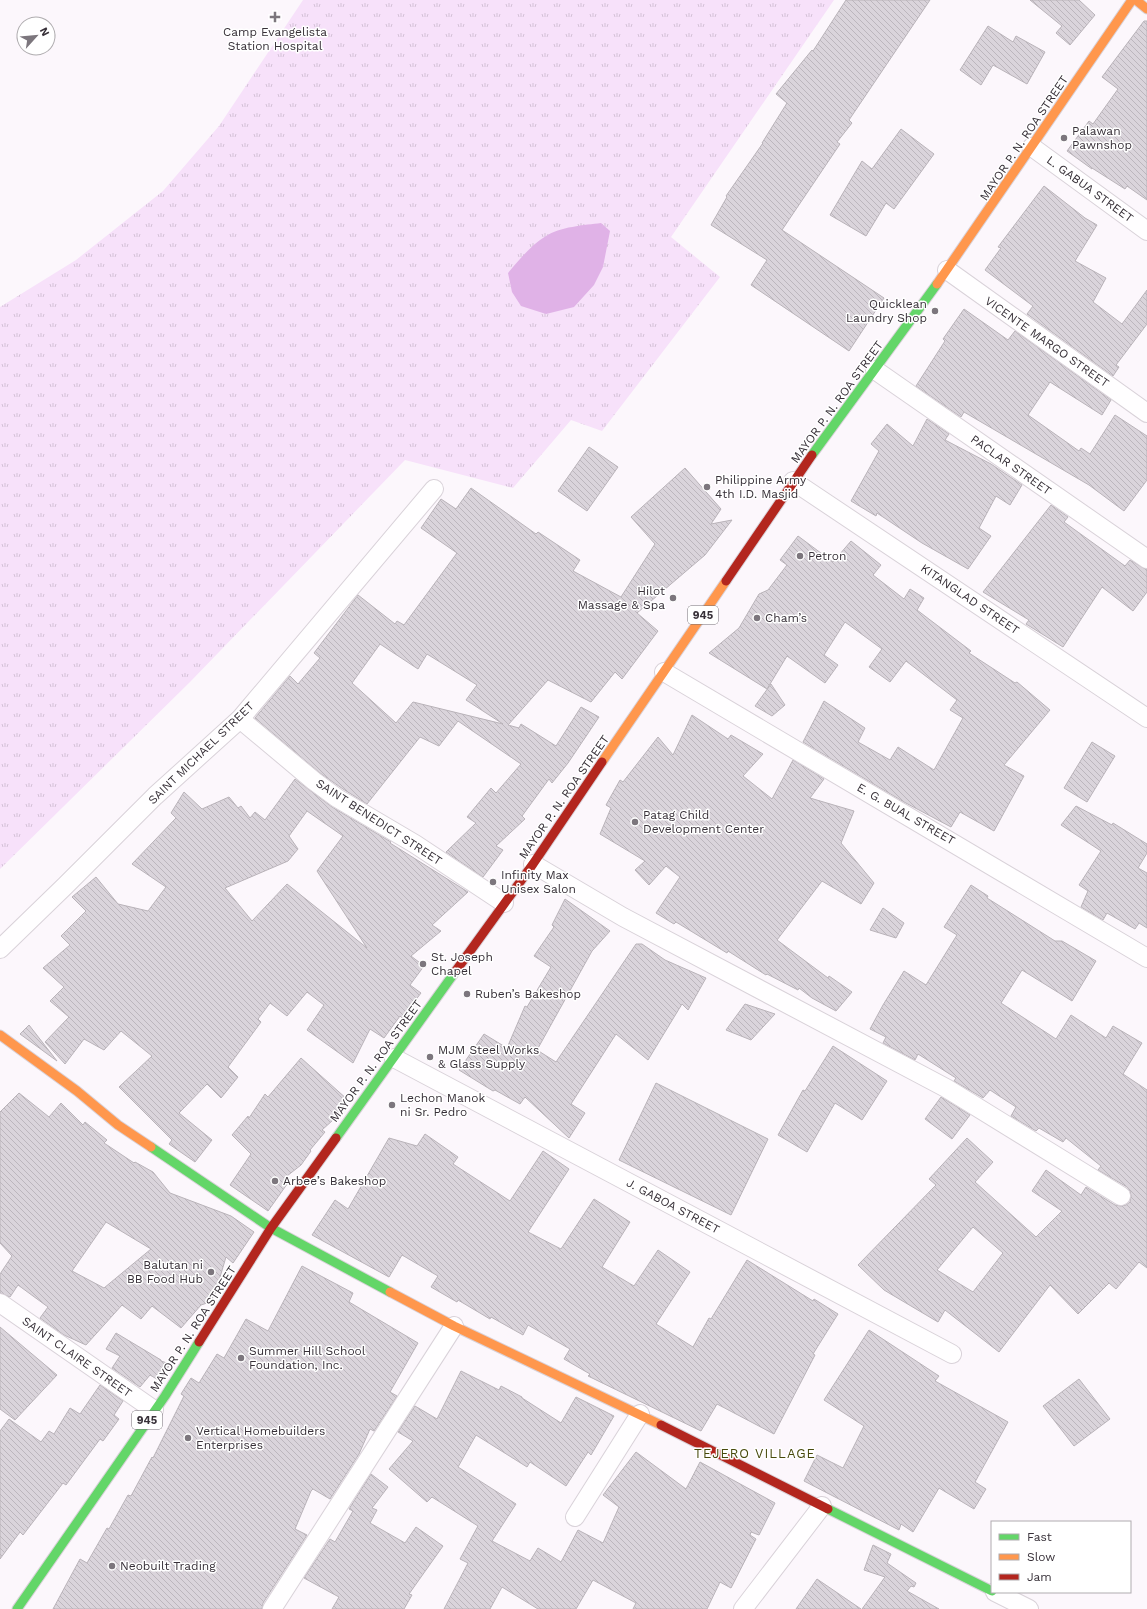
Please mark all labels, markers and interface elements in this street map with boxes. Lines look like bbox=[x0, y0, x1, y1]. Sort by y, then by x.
marker: Camp Evangelista Station Hospital bbox=[269, 11, 281, 23]
north arrow bbox=[16, 16, 56, 56]
text: N bbox=[37, 25, 52, 38]
place label: Camp Evangelista Station Hospital bbox=[223, 25, 327, 53]
street label: MAYOR P. N. ROA STREET bbox=[977, 73, 1071, 203]
place label: Palawan Pawnshop bbox=[1072, 124, 1132, 152]
marker: Palawan Pawnshop bbox=[1059, 133, 1069, 143]
street label: L. GABUA STREET bbox=[1044, 153, 1136, 225]
street label: VICENTE MARGO STREET bbox=[982, 294, 1112, 390]
place label: Quicklean Laundry Shop bbox=[846, 297, 927, 325]
marker: Quicklean Laundry Shop bbox=[930, 306, 940, 316]
street label: MAYOR P. N. ROA STREET bbox=[788, 338, 886, 466]
street label: PACLAR STREET bbox=[968, 432, 1054, 498]
place label: Philippine Army 4th I.D. Masjid bbox=[715, 473, 807, 501]
marker: Philippine Army 4th I.D. Masjid bbox=[702, 482, 712, 492]
place label: Petron bbox=[808, 549, 846, 563]
marker: Petron bbox=[795, 551, 805, 561]
street label: KITANGLAD STREET bbox=[918, 561, 1022, 637]
place label: Hilot Massage & Spa bbox=[578, 584, 665, 612]
marker: Hilot Massage & Spa bbox=[668, 593, 678, 603]
road number: 945 bbox=[688, 606, 718, 624]
place label: Cham’s bbox=[765, 611, 807, 625]
marker: Cham’s bbox=[752, 613, 762, 623]
street label: SAINT MICHAEL STREET bbox=[145, 699, 257, 807]
street label: MAYOR P. N. ROA STREET bbox=[516, 733, 612, 861]
street label: SAINT BENEDICT STREET bbox=[313, 776, 445, 868]
street label: E. G. BUAL STREET bbox=[854, 780, 958, 848]
place label: Patag Child Development Center bbox=[643, 808, 764, 836]
marker: Patag Child Development Center bbox=[630, 817, 640, 827]
place label: Infinity Max Unisex Salon bbox=[501, 868, 576, 896]
marker: Infinity Max Unisex Salon bbox=[488, 877, 498, 887]
place label: St. Joseph Chapel bbox=[431, 950, 493, 978]
marker: St. Joseph Chapel bbox=[418, 959, 428, 969]
place label: Ruben’s Bakeshop bbox=[475, 987, 581, 1001]
marker: Ruben’s Bakeshop bbox=[462, 989, 472, 999]
street label: MAYOR P. N. ROA STREET bbox=[327, 997, 425, 1125]
place label: MJM Steel Works & Glass Supply bbox=[438, 1043, 539, 1071]
marker: MJM Steel Works & Glass Supply bbox=[425, 1052, 435, 1062]
place label: Lechon Manok ni Sr. Pedro bbox=[400, 1091, 485, 1119]
marker: Lechon Manok ni Sr. Pedro bbox=[387, 1100, 397, 1110]
place label: Arbee’s Bakeshop bbox=[283, 1174, 386, 1188]
street label: J. GABOA STREET bbox=[624, 1175, 722, 1237]
marker: Arbee’s Bakeshop bbox=[270, 1176, 280, 1186]
place label: Balutan ni BB Food Hub bbox=[127, 1258, 203, 1286]
street label: MAYOR P. N. ROA STREET bbox=[147, 1263, 239, 1395]
marker: Balutan ni BB Food Hub bbox=[206, 1267, 216, 1277]
street label: SAINT CLAIRE STREET bbox=[19, 1314, 135, 1400]
place label: Summer Hill School Foundation, Inc. bbox=[249, 1344, 366, 1372]
marker: Summer Hill School Foundation, Inc. bbox=[236, 1353, 246, 1363]
road number: 945 bbox=[132, 1411, 162, 1429]
place label: Vertical Homebuilders Enterprises bbox=[196, 1424, 325, 1452]
marker: Vertical Homebuilders Enterprises bbox=[183, 1433, 193, 1443]
district label: TEJERO VILLAGE bbox=[694, 1446, 816, 1461]
legend bbox=[991, 1521, 1131, 1593]
text: Fast bbox=[1027, 1530, 1052, 1544]
text: Slow bbox=[1027, 1550, 1055, 1564]
place label: Neobuilt Trading bbox=[120, 1559, 216, 1573]
marker: Neobuilt Trading bbox=[107, 1561, 117, 1571]
text: Jam bbox=[1027, 1570, 1052, 1584]

